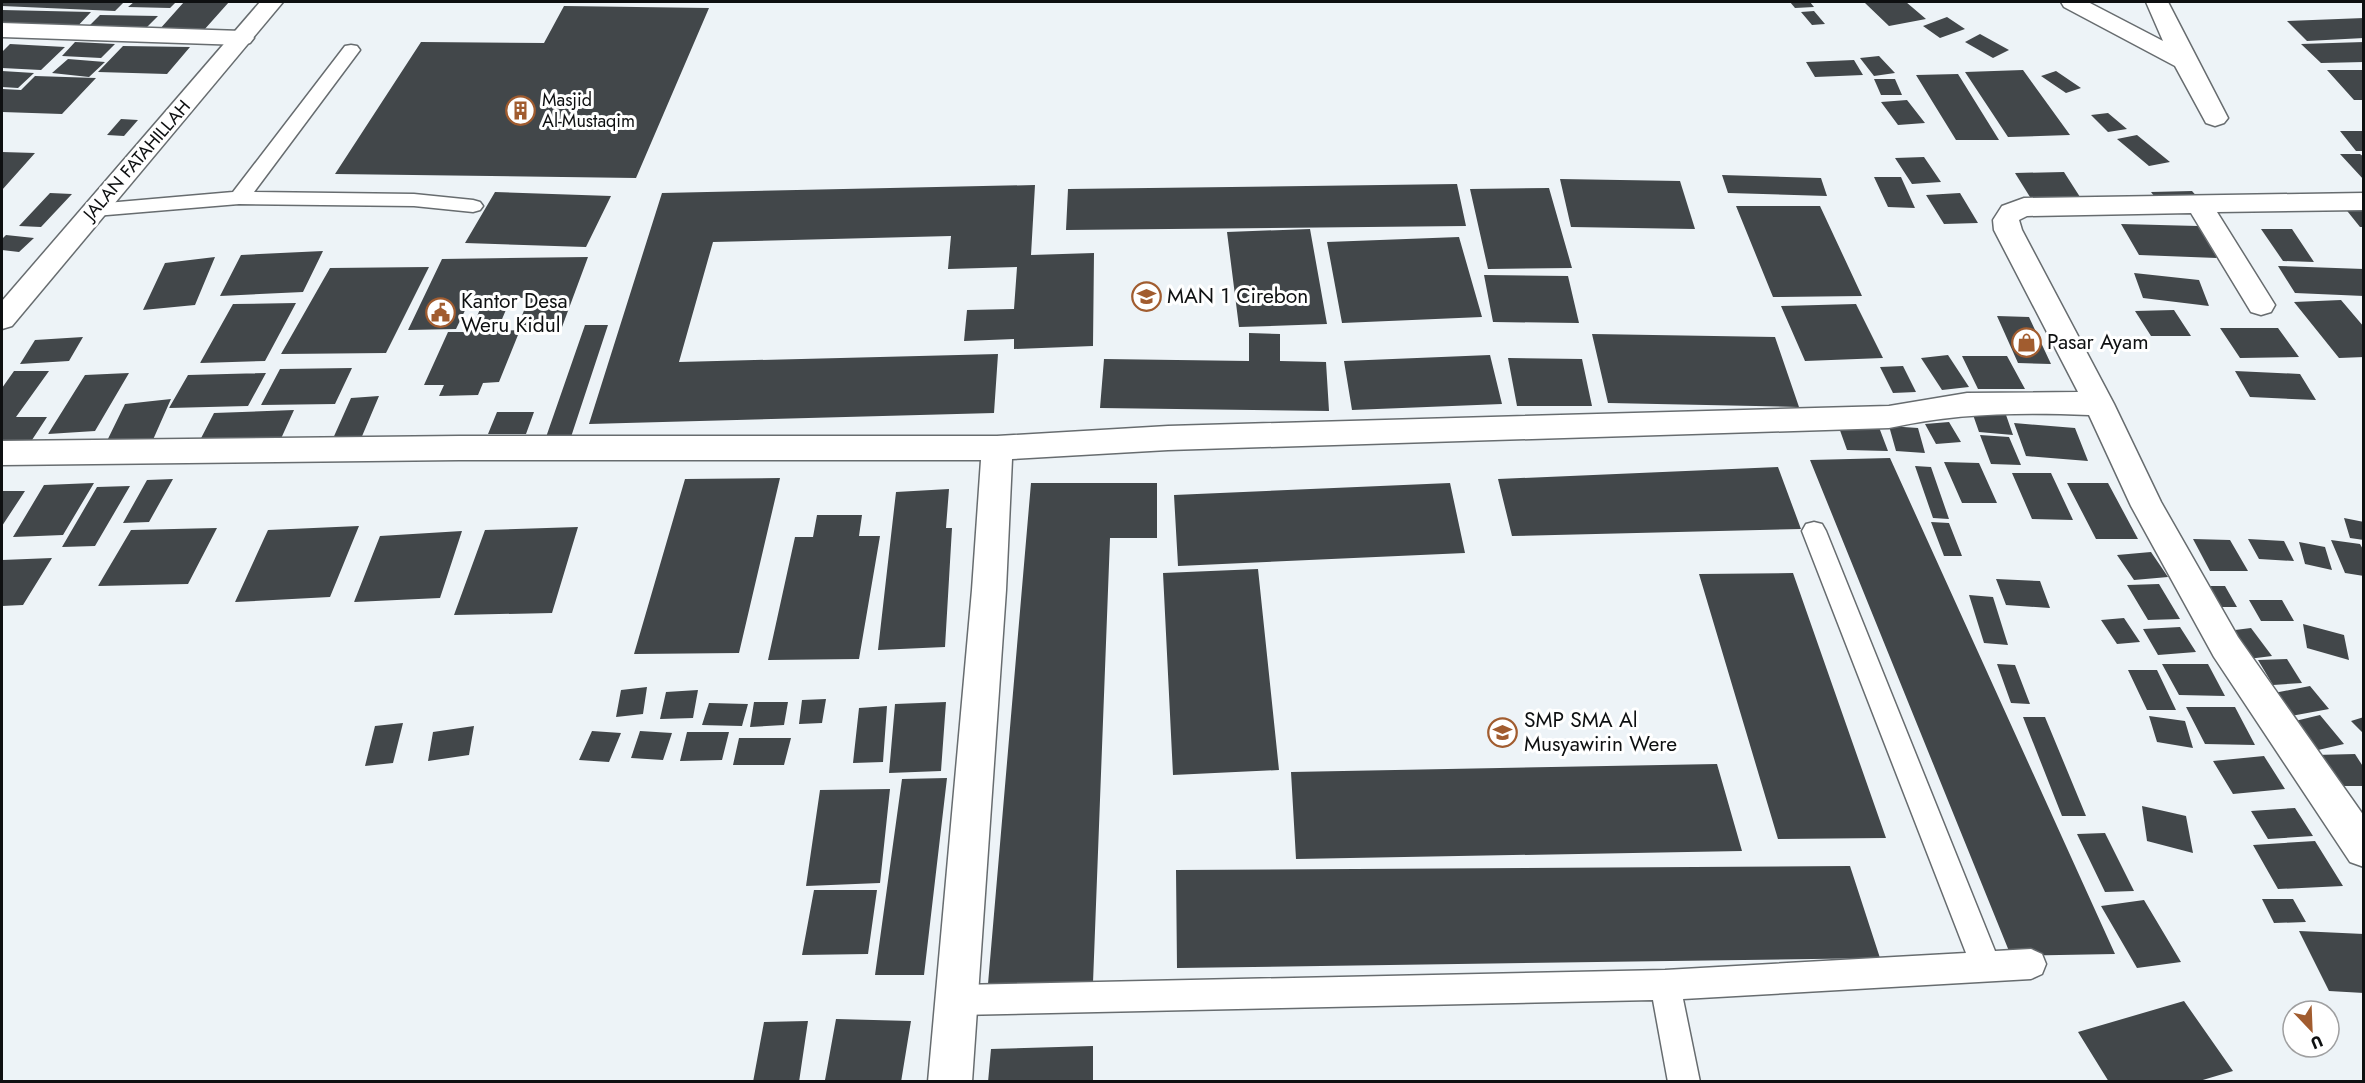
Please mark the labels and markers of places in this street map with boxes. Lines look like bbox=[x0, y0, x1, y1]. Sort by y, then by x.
place label: Masjid Al-Mustaqim bbox=[542, 87, 635, 134]
building icon: Masjid Al-Mustaqim bbox=[505, 94, 537, 126]
school or university icon: MAN 1 Cirebon bbox=[1130, 280, 1162, 312]
place label: MAN 1 Cirebon bbox=[1167, 281, 1308, 311]
place label: Kantor Desa Weru Kidul bbox=[461, 286, 568, 340]
public building icon: Kantor Desa Weru Kidul bbox=[424, 297, 456, 329]
shop icon: Pasar Ayam bbox=[2010, 326, 2042, 358]
place label: Pasar Ayam bbox=[2047, 327, 2149, 357]
place label: SMP SMA Al Musyawirin Were bbox=[1524, 705, 1677, 759]
school or university icon: SMP SMA Al Musyawirin Were bbox=[1487, 716, 1519, 748]

